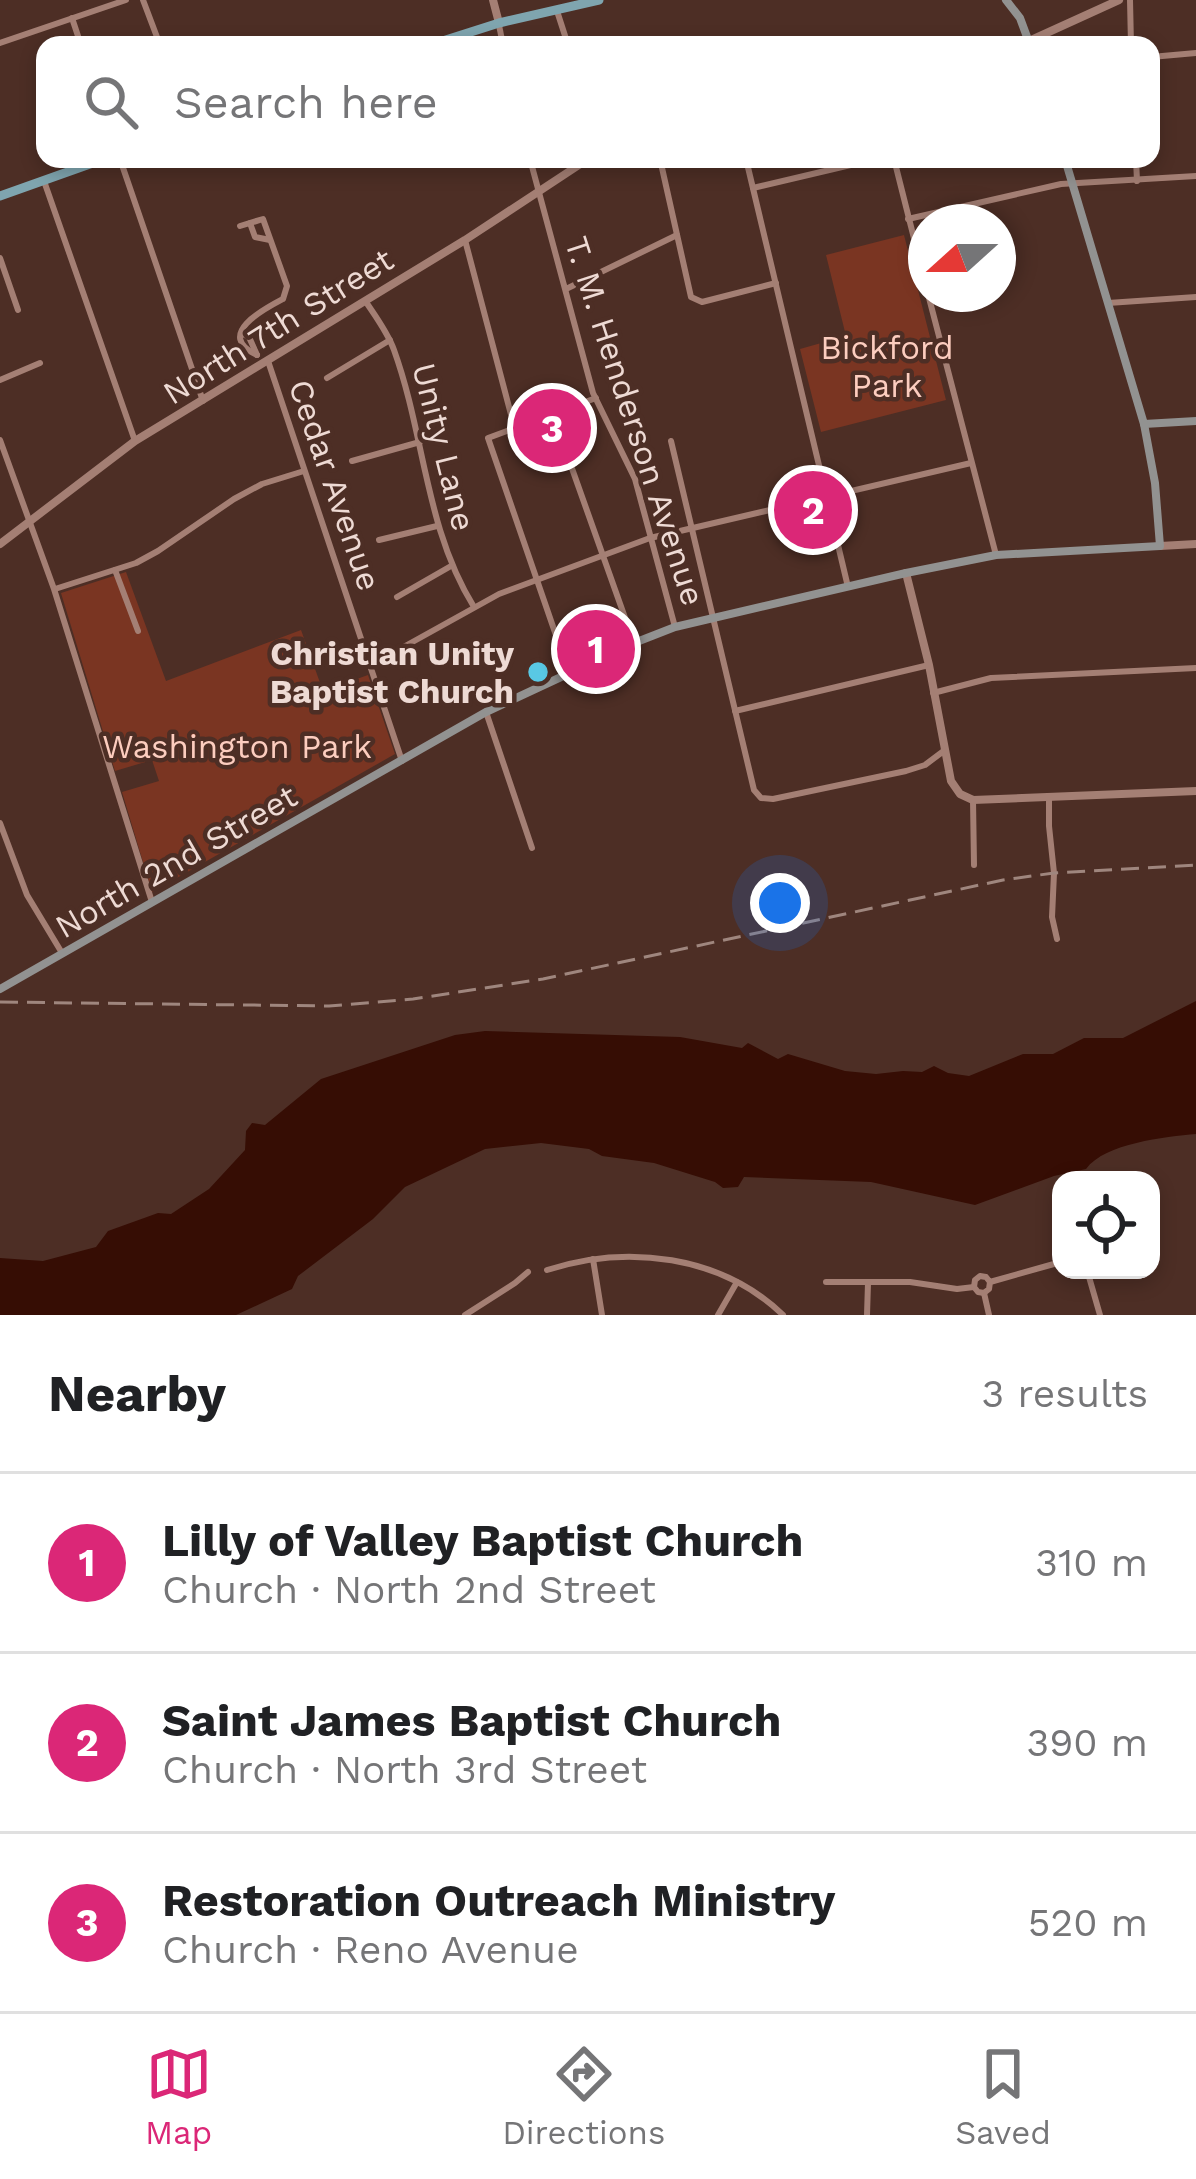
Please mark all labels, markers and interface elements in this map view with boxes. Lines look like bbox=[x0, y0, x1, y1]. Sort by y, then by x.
search box bbox=[36, 36, 1160, 168]
icon: search bbox=[78, 69, 144, 135]
text: Search here bbox=[174, 76, 438, 129]
north arrow bbox=[908, 204, 1016, 312]
street label: T. M. Henderson Avenue bbox=[557, 232, 713, 610]
street label: North 7th Street bbox=[156, 239, 400, 412]
park label: Bickford Park bbox=[820, 328, 954, 405]
street label: Unity Lane bbox=[404, 359, 484, 535]
street label: Cedar Avenue bbox=[281, 374, 389, 596]
pin: 3 bbox=[513, 383, 591, 473]
pin: 2 bbox=[774, 465, 852, 555]
pin: 1 bbox=[557, 604, 635, 694]
place label: Christian Unity Baptist Church bbox=[270, 634, 514, 711]
marker: Christian Unity Baptist Church bbox=[525, 659, 551, 685]
park label: Washington Park bbox=[102, 727, 372, 766]
street label: North 2nd Street bbox=[48, 776, 304, 946]
your location bbox=[750, 873, 810, 933]
map controls bbox=[1052, 1171, 1160, 1279]
button: locate bbox=[1052, 1171, 1160, 1279]
text: Nearby bbox=[48, 1364, 226, 1423]
text: 3 results bbox=[982, 1371, 1148, 1416]
text: Lilly of Valley Baptist Church bbox=[162, 1514, 803, 1567]
text: 1 bbox=[79, 1540, 95, 1585]
text: 310 m bbox=[1035, 1540, 1148, 1585]
text: Church · North 2nd Street bbox=[162, 1567, 656, 1612]
text: Saint James Baptist Church bbox=[162, 1694, 781, 1747]
text: 2 bbox=[75, 1720, 99, 1765]
text: 390 m bbox=[1026, 1720, 1148, 1765]
text: Church · North 3rd Street bbox=[162, 1747, 647, 1792]
text: Restoration Outreach Ministry bbox=[162, 1874, 835, 1927]
text: 3 bbox=[75, 1900, 99, 1945]
text: 520 m bbox=[1028, 1900, 1148, 1945]
text: Church · Reno Avenue bbox=[162, 1927, 579, 1972]
tab: Map bbox=[145, 2041, 212, 2152]
tab: Directions bbox=[502, 2041, 665, 2152]
tab: Saved bbox=[955, 2041, 1051, 2152]

